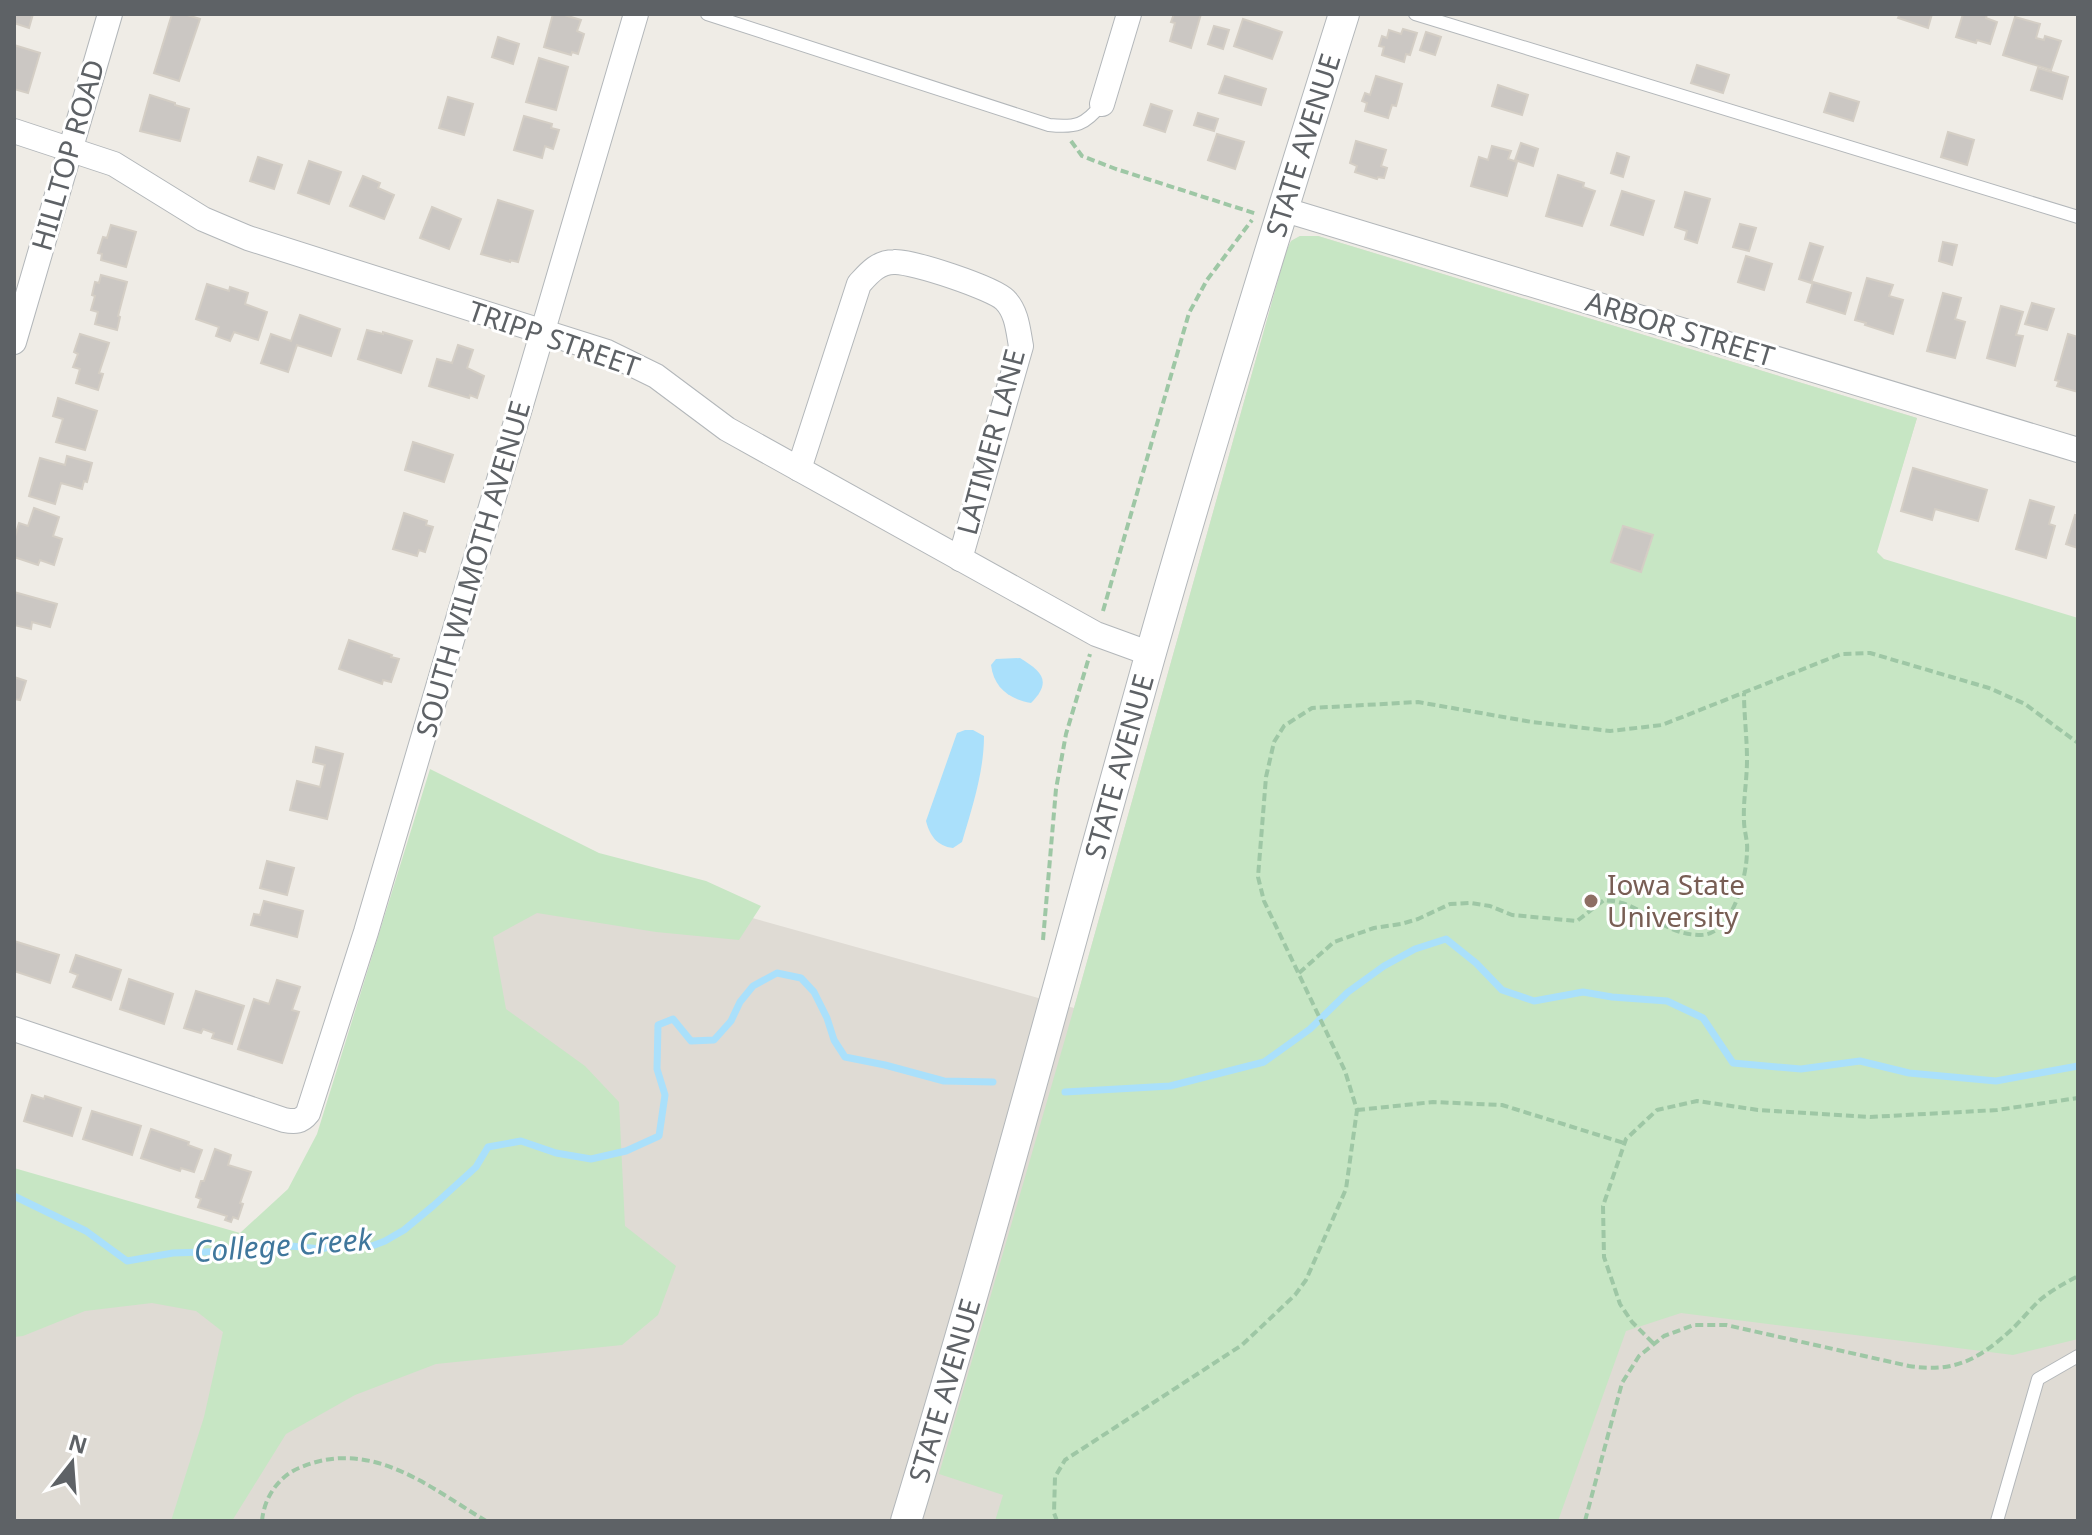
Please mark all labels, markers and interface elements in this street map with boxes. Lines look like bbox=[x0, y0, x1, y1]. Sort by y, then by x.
street label: STATE AVENUE bbox=[1256, 49, 1348, 241]
street label: HILLTOP ROAD bbox=[22, 55, 112, 255]
street label: ARBOR STREET bbox=[1581, 281, 1780, 375]
street label: TRIPP STREET bbox=[464, 291, 645, 385]
street label: LATIMER LANE bbox=[947, 345, 1033, 539]
street label: SOUTH WILMOTH AVENUE bbox=[406, 396, 538, 741]
street label: STATE AVENUE bbox=[1075, 670, 1162, 863]
place label: Iowa State University bbox=[1607, 865, 1745, 935]
marker: Iowa State University bbox=[1582, 892, 1600, 910]
water label: College Creek bbox=[192, 1218, 375, 1271]
street label: STATE AVENUE bbox=[899, 1294, 988, 1487]
north arrow bbox=[32, 1423, 112, 1503]
text: N bbox=[65, 1426, 91, 1460]

